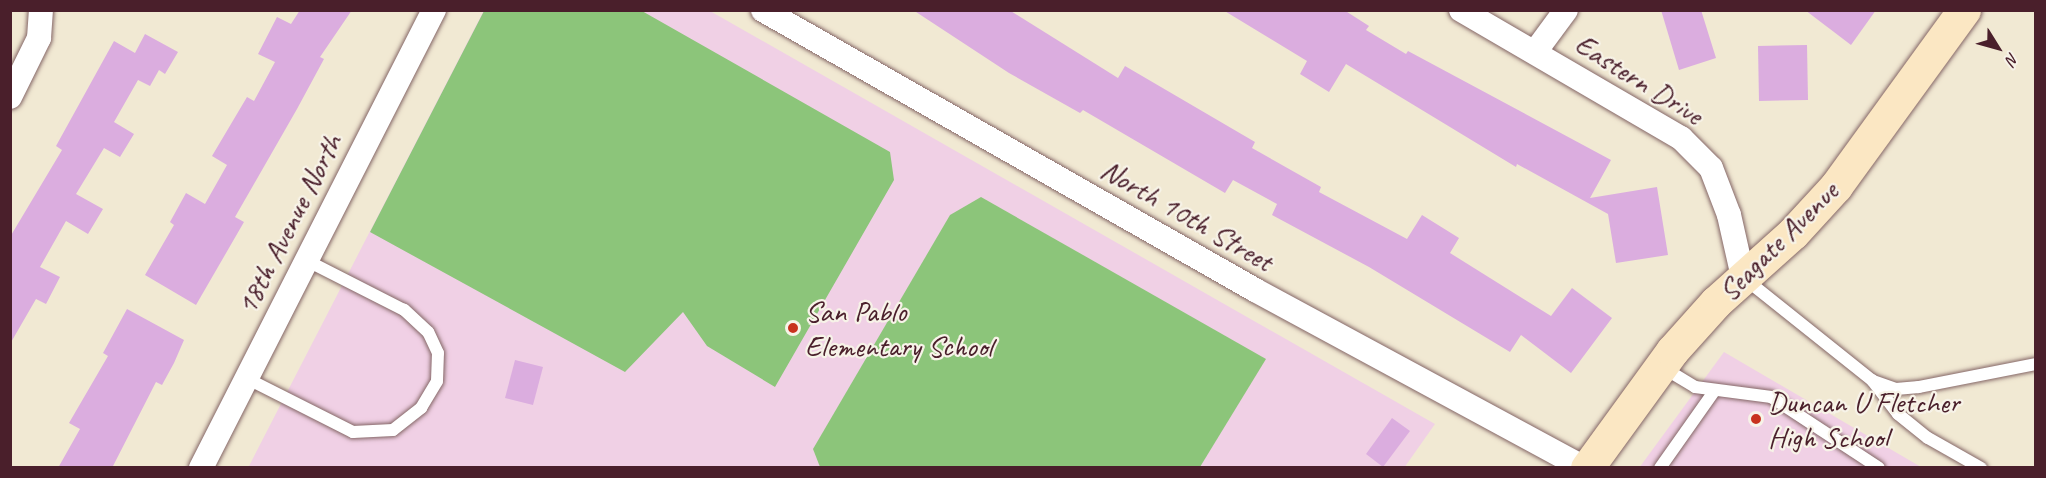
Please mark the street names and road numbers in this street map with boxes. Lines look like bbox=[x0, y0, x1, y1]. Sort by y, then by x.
street label: Eastern Drive bbox=[1568, 25, 1710, 133]
street label: 18th Avenue North bbox=[228, 128, 350, 320]
street label: North 10th Street bbox=[1094, 151, 1280, 279]
street label: Seagate Avenue bbox=[1711, 174, 1845, 308]

